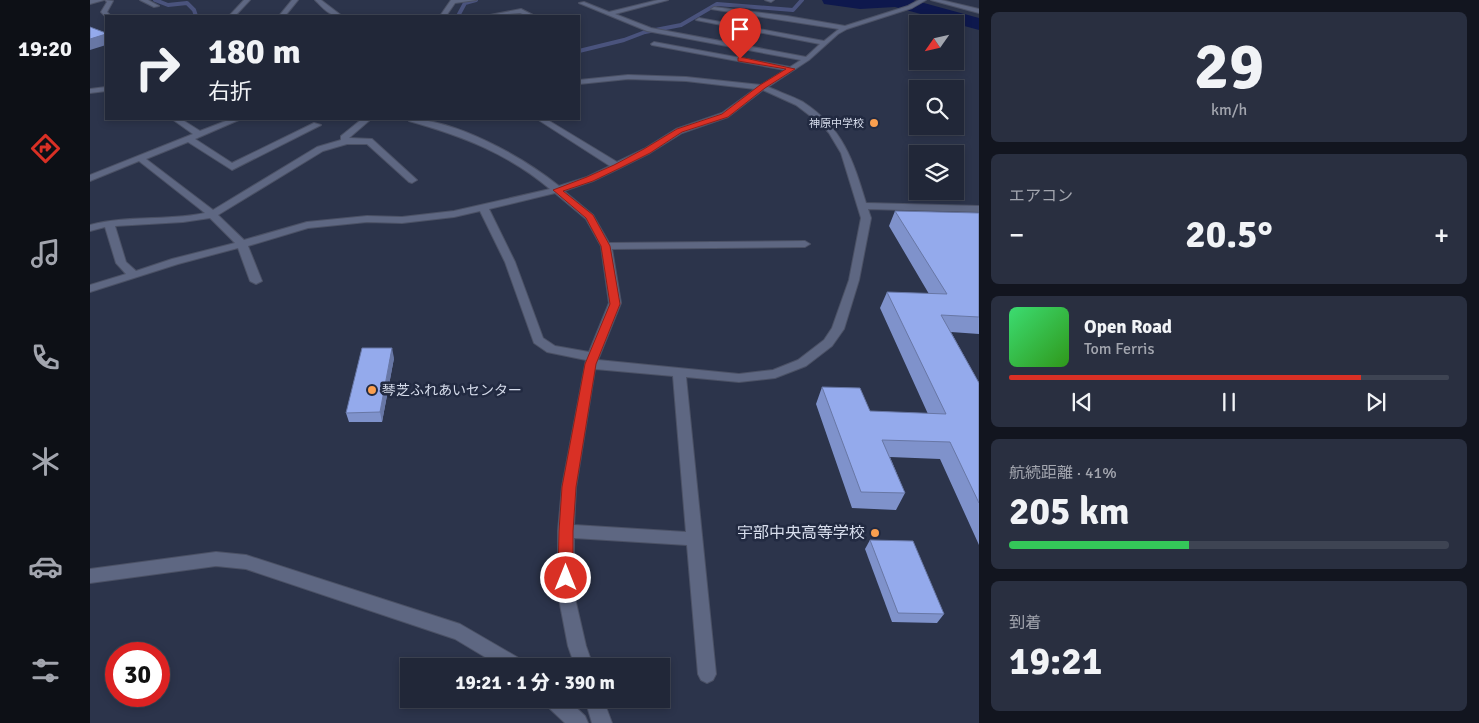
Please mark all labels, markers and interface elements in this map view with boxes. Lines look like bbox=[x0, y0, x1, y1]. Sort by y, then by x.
pin bbox=[719, 8, 761, 59]
icon: arrive bbox=[726, 15, 754, 43]
north arrow bbox=[909, 15, 964, 70]
map controls bbox=[909, 15, 964, 200]
text: 29 bbox=[1194, 27, 1264, 107]
text: 180 m bbox=[208, 30, 301, 73]
text: 19:20 bbox=[18, 35, 72, 62]
icon: right bbox=[125, 35, 190, 100]
text: 右折 bbox=[208, 78, 252, 105]
button: search bbox=[909, 80, 964, 135]
text: km/h bbox=[1211, 100, 1247, 120]
place label: 神原中学校 bbox=[809, 117, 864, 130]
marker: 神原中学校 bbox=[868, 117, 880, 129]
icon: directions bbox=[28, 131, 63, 166]
button: layers bbox=[909, 145, 964, 200]
text: エアコン bbox=[1009, 186, 1073, 206]
text: 20.5° bbox=[1185, 211, 1273, 258]
text: − bbox=[1009, 218, 1024, 252]
text: + bbox=[1434, 218, 1449, 252]
icon: music bbox=[28, 236, 63, 271]
text: Open Road bbox=[1084, 315, 1172, 339]
text: Tom Ferris bbox=[1084, 339, 1154, 359]
icon: phone bbox=[28, 340, 63, 375]
place label: 琴芝ふれあいセンター bbox=[382, 382, 522, 399]
marker: 琴芝ふれあいセンター bbox=[366, 384, 378, 396]
icon: previous bbox=[1068, 388, 1096, 416]
icon: pause bbox=[1215, 388, 1243, 416]
icon: next bbox=[1362, 388, 1390, 416]
icon: climate bbox=[28, 444, 63, 479]
text: 航続距離 · 41% bbox=[1009, 463, 1117, 483]
text: 205 km bbox=[1009, 488, 1130, 535]
place label: 宇部中央高等学校 bbox=[737, 523, 865, 543]
marker: 宇部中央高等学校 bbox=[869, 527, 881, 539]
icon: car bbox=[28, 549, 63, 584]
position arrow bbox=[539, 551, 591, 603]
text: 到着 bbox=[1009, 613, 1041, 633]
text: 19:21 bbox=[1009, 638, 1102, 685]
speed limit sign: 30 bbox=[105, 642, 170, 707]
icon: filters bbox=[28, 653, 63, 688]
text: 19:21 · 1 分 · 390 m bbox=[455, 671, 615, 695]

